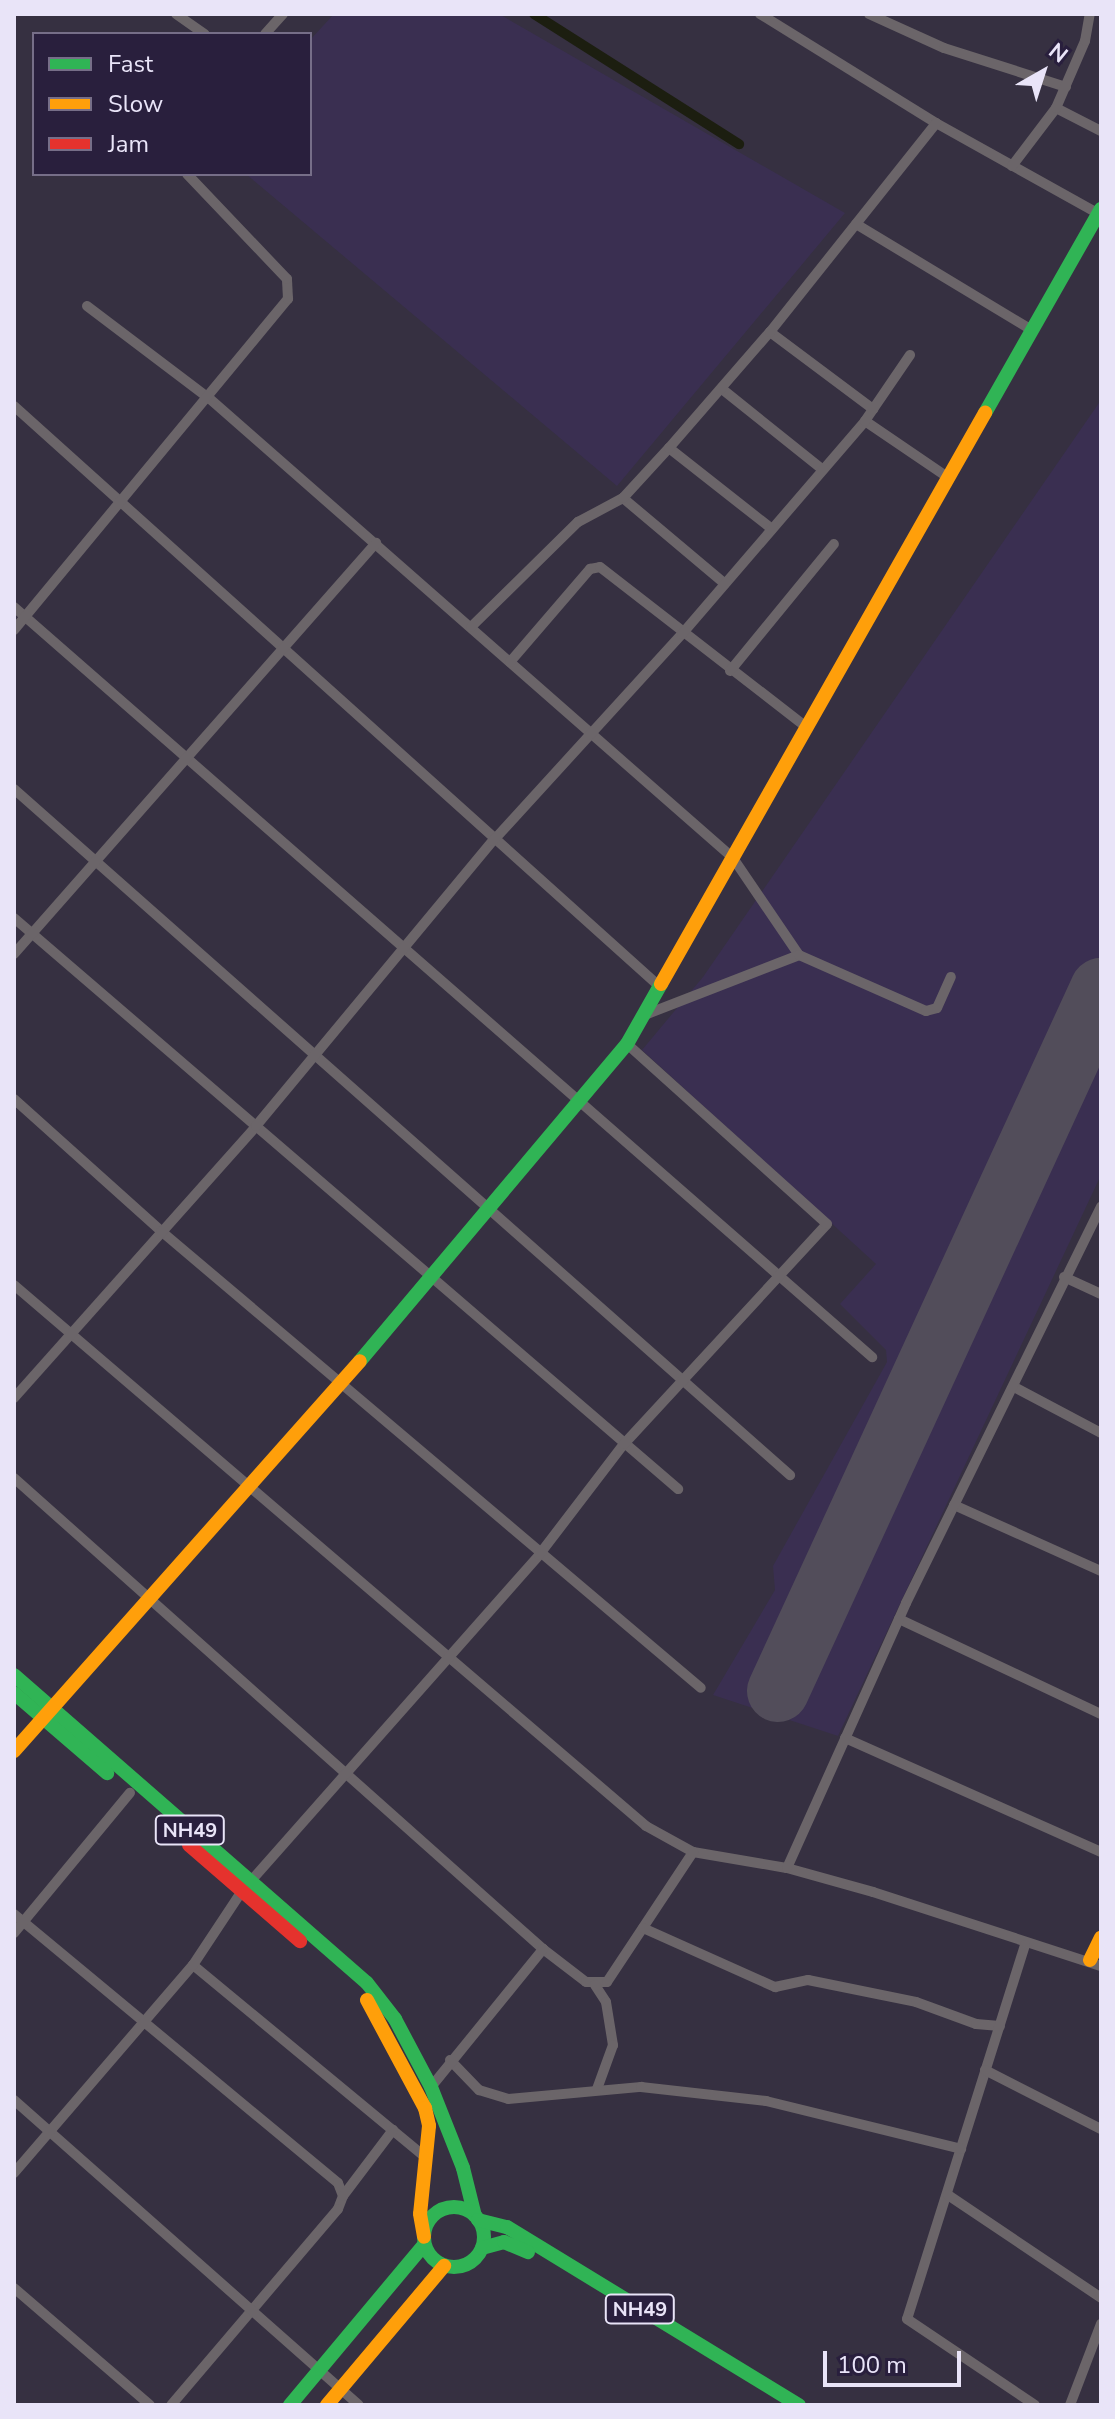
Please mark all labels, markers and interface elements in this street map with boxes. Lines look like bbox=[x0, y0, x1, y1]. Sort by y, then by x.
legend bbox=[32, 32, 312, 176]
north arrow bbox=[1003, 32, 1083, 112]
text: N bbox=[1042, 37, 1074, 70]
text: Fast bbox=[108, 48, 153, 80]
text: Slow bbox=[108, 88, 163, 120]
text: Jam bbox=[108, 128, 149, 160]
road number: NH49 bbox=[154, 1814, 226, 1846]
road number: NH49 bbox=[604, 2293, 676, 2325]
scale bar bbox=[827, 2335, 965, 2385]
text: 100 m bbox=[837, 2349, 907, 2381]

